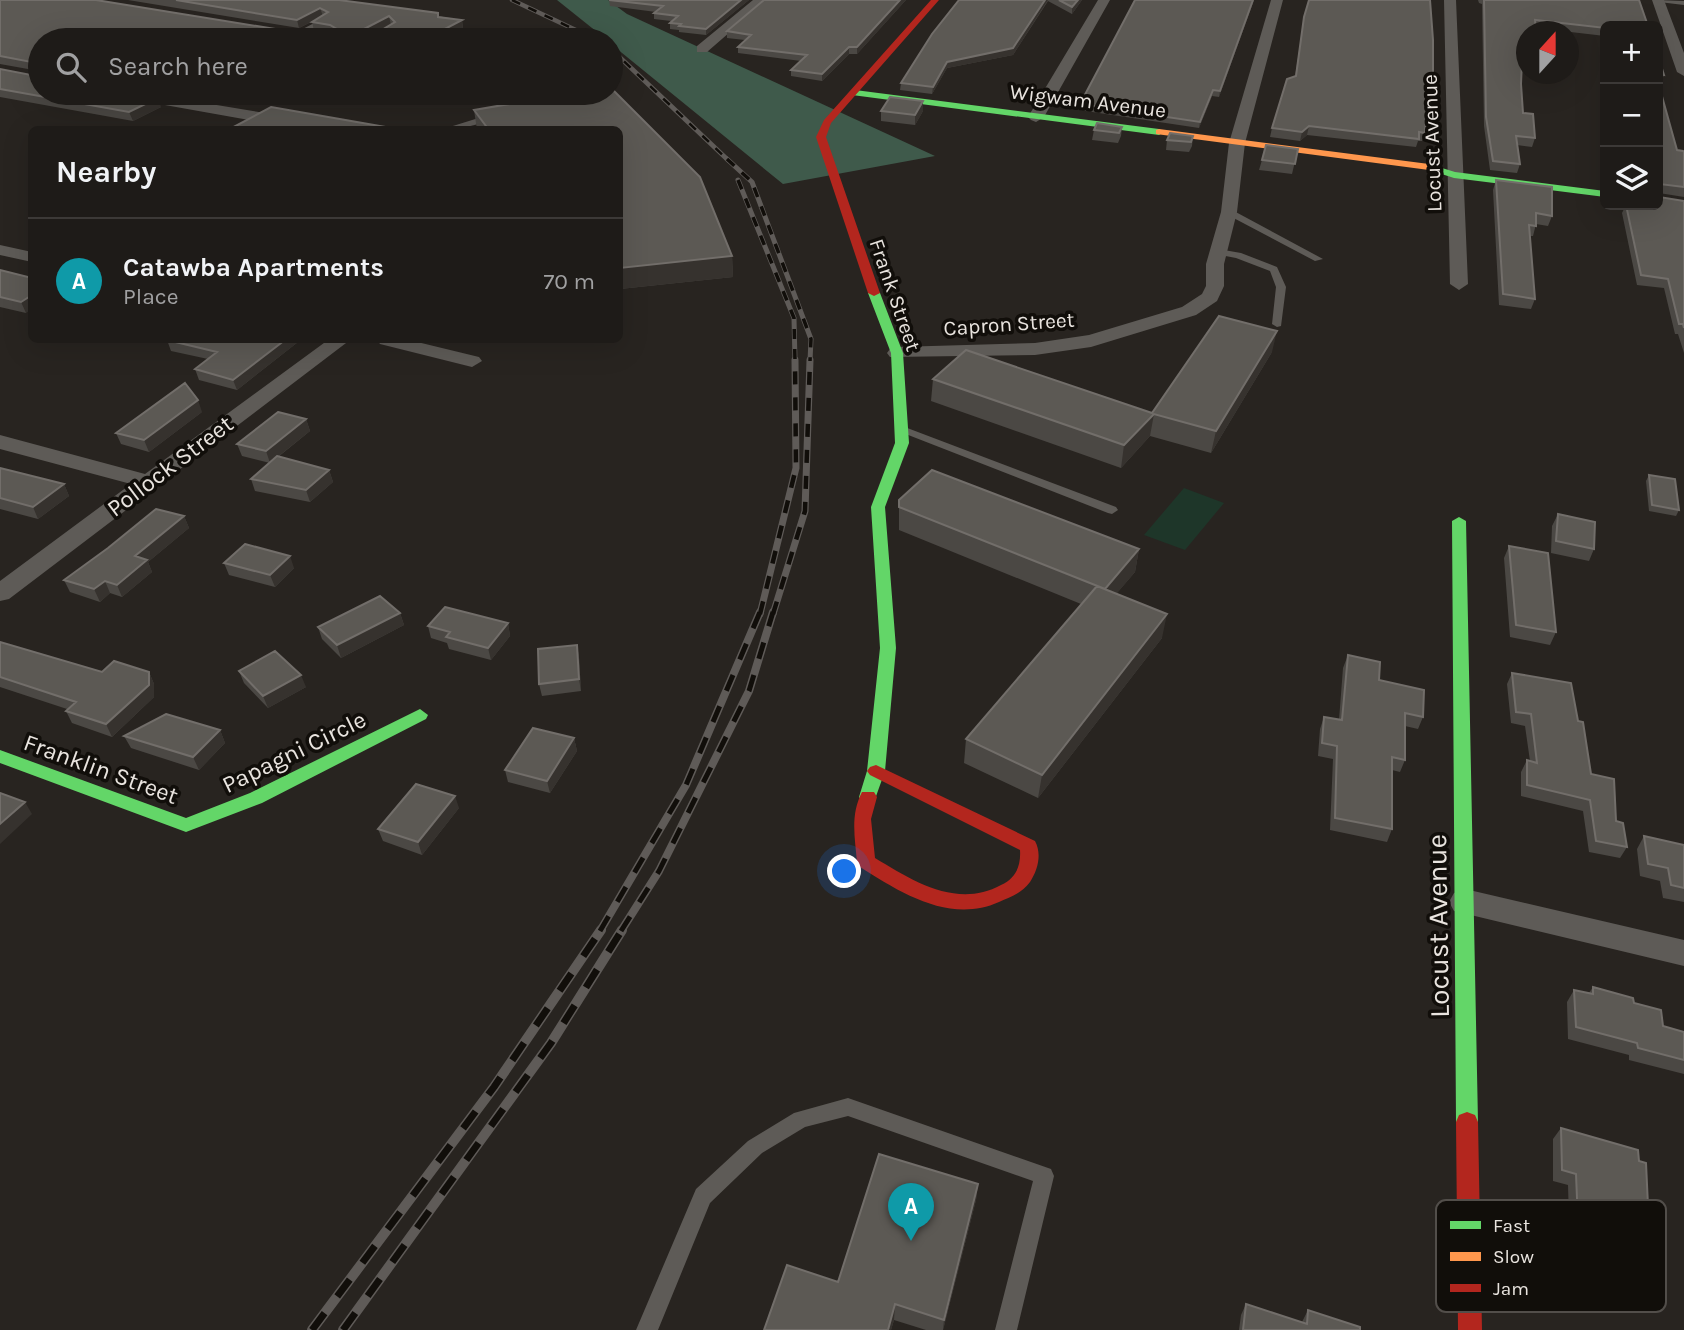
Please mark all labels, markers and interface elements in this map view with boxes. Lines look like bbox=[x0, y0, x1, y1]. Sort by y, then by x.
north arrow bbox=[1516, 21, 1579, 84]
map controls bbox=[1600, 21, 1663, 210]
button: + bbox=[1600, 21, 1663, 84]
search box bbox=[28, 28, 623, 105]
icon: search bbox=[52, 48, 90, 86]
text: Search here bbox=[108, 51, 248, 82]
street label: Locust Avenue bbox=[1418, 74, 1446, 212]
street label: Wigwam Avenue bbox=[1008, 79, 1168, 123]
button: − bbox=[1600, 84, 1663, 147]
button: layers bbox=[1600, 147, 1663, 210]
text: Nearby bbox=[56, 154, 156, 190]
street label: Frank Street bbox=[865, 236, 925, 354]
text: Catawba Apartments bbox=[123, 252, 384, 283]
text: A bbox=[72, 268, 86, 295]
text: 70 m bbox=[544, 268, 595, 295]
text: Place bbox=[123, 283, 179, 310]
street label: Capron Street bbox=[943, 307, 1075, 341]
street label: Pollock Street bbox=[101, 410, 239, 522]
street label: Papagni Circle bbox=[217, 705, 371, 799]
street label: Franklin Street bbox=[20, 728, 182, 810]
street label: Locust Avenue bbox=[1420, 834, 1456, 1018]
your location bbox=[827, 854, 861, 888]
pin: A bbox=[888, 1183, 934, 1241]
legend bbox=[1436, 1200, 1666, 1312]
text: Fast bbox=[1493, 1215, 1530, 1237]
text: Slow bbox=[1493, 1246, 1534, 1268]
text: Jam bbox=[1493, 1278, 1529, 1300]

